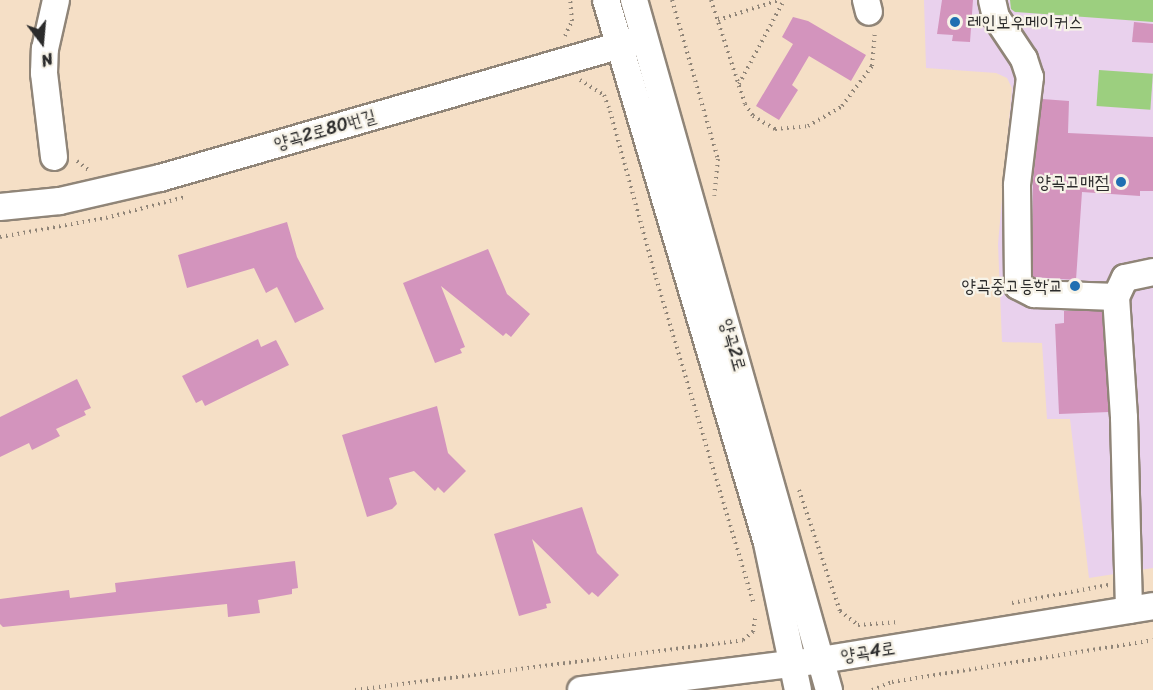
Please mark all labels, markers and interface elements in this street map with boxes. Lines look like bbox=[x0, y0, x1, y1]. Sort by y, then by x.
place label: 레인보우메이커스 bbox=[967, 11, 1083, 33]
north arrow bbox=[12, 12, 72, 72]
marker: 레인보우메이커스 bbox=[948, 15, 962, 29]
text: N bbox=[38, 44, 56, 75]
street label: 양곡2로80번길 bbox=[272, 105, 378, 155]
place label: 양곡고매점 bbox=[1037, 171, 1109, 193]
marker: 양곡고매점 bbox=[1114, 175, 1128, 189]
place label: 양곡중고등학교 bbox=[962, 275, 1063, 297]
marker: 양곡중고등학교 bbox=[1068, 279, 1082, 293]
street label: 양곡2로 bbox=[715, 316, 751, 374]
street label: 양곡4로 bbox=[839, 637, 897, 667]

